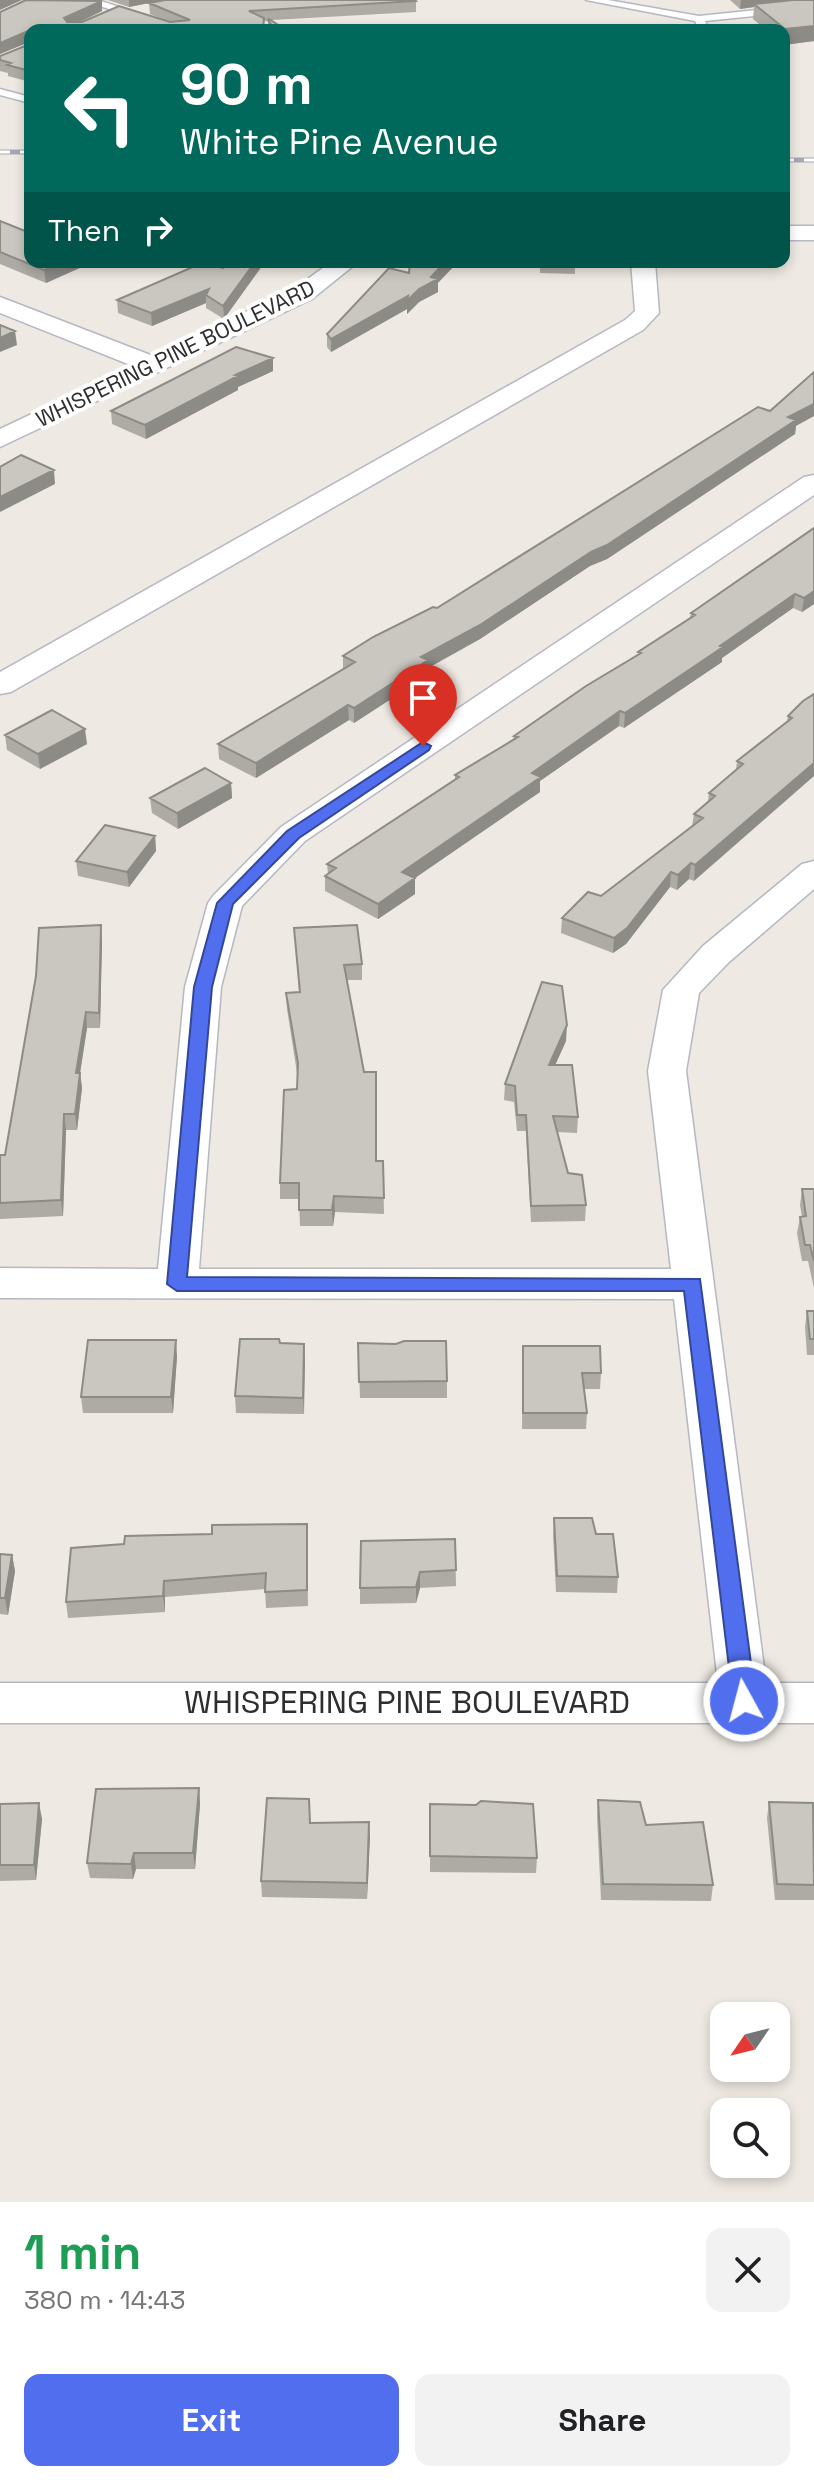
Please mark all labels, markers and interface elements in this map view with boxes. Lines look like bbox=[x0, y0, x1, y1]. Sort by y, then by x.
text: 90 m bbox=[180, 49, 313, 120]
icon: left bbox=[48, 56, 152, 160]
text: White Pine Avenue bbox=[180, 119, 499, 165]
icon: right bbox=[136, 208, 180, 252]
text: Then bbox=[48, 211, 120, 250]
street label: WHISPERING PINE BOULEVARD bbox=[31, 273, 319, 433]
pin bbox=[389, 664, 457, 746]
icon: arrive bbox=[401, 676, 445, 720]
position arrow bbox=[702, 1659, 786, 1743]
street label: WHISPERING PINE BOULEVARD bbox=[184, 1682, 630, 1722]
north arrow bbox=[710, 2002, 790, 2082]
map controls bbox=[710, 2002, 790, 2178]
button: search bbox=[710, 2098, 790, 2178]
text: 1 min bbox=[24, 2222, 141, 2283]
button: close bbox=[706, 2228, 790, 2312]
text: 380 m · 14:43 bbox=[24, 2283, 186, 2317]
button: Exit bbox=[24, 2374, 399, 2466]
button: Share bbox=[415, 2374, 790, 2466]

